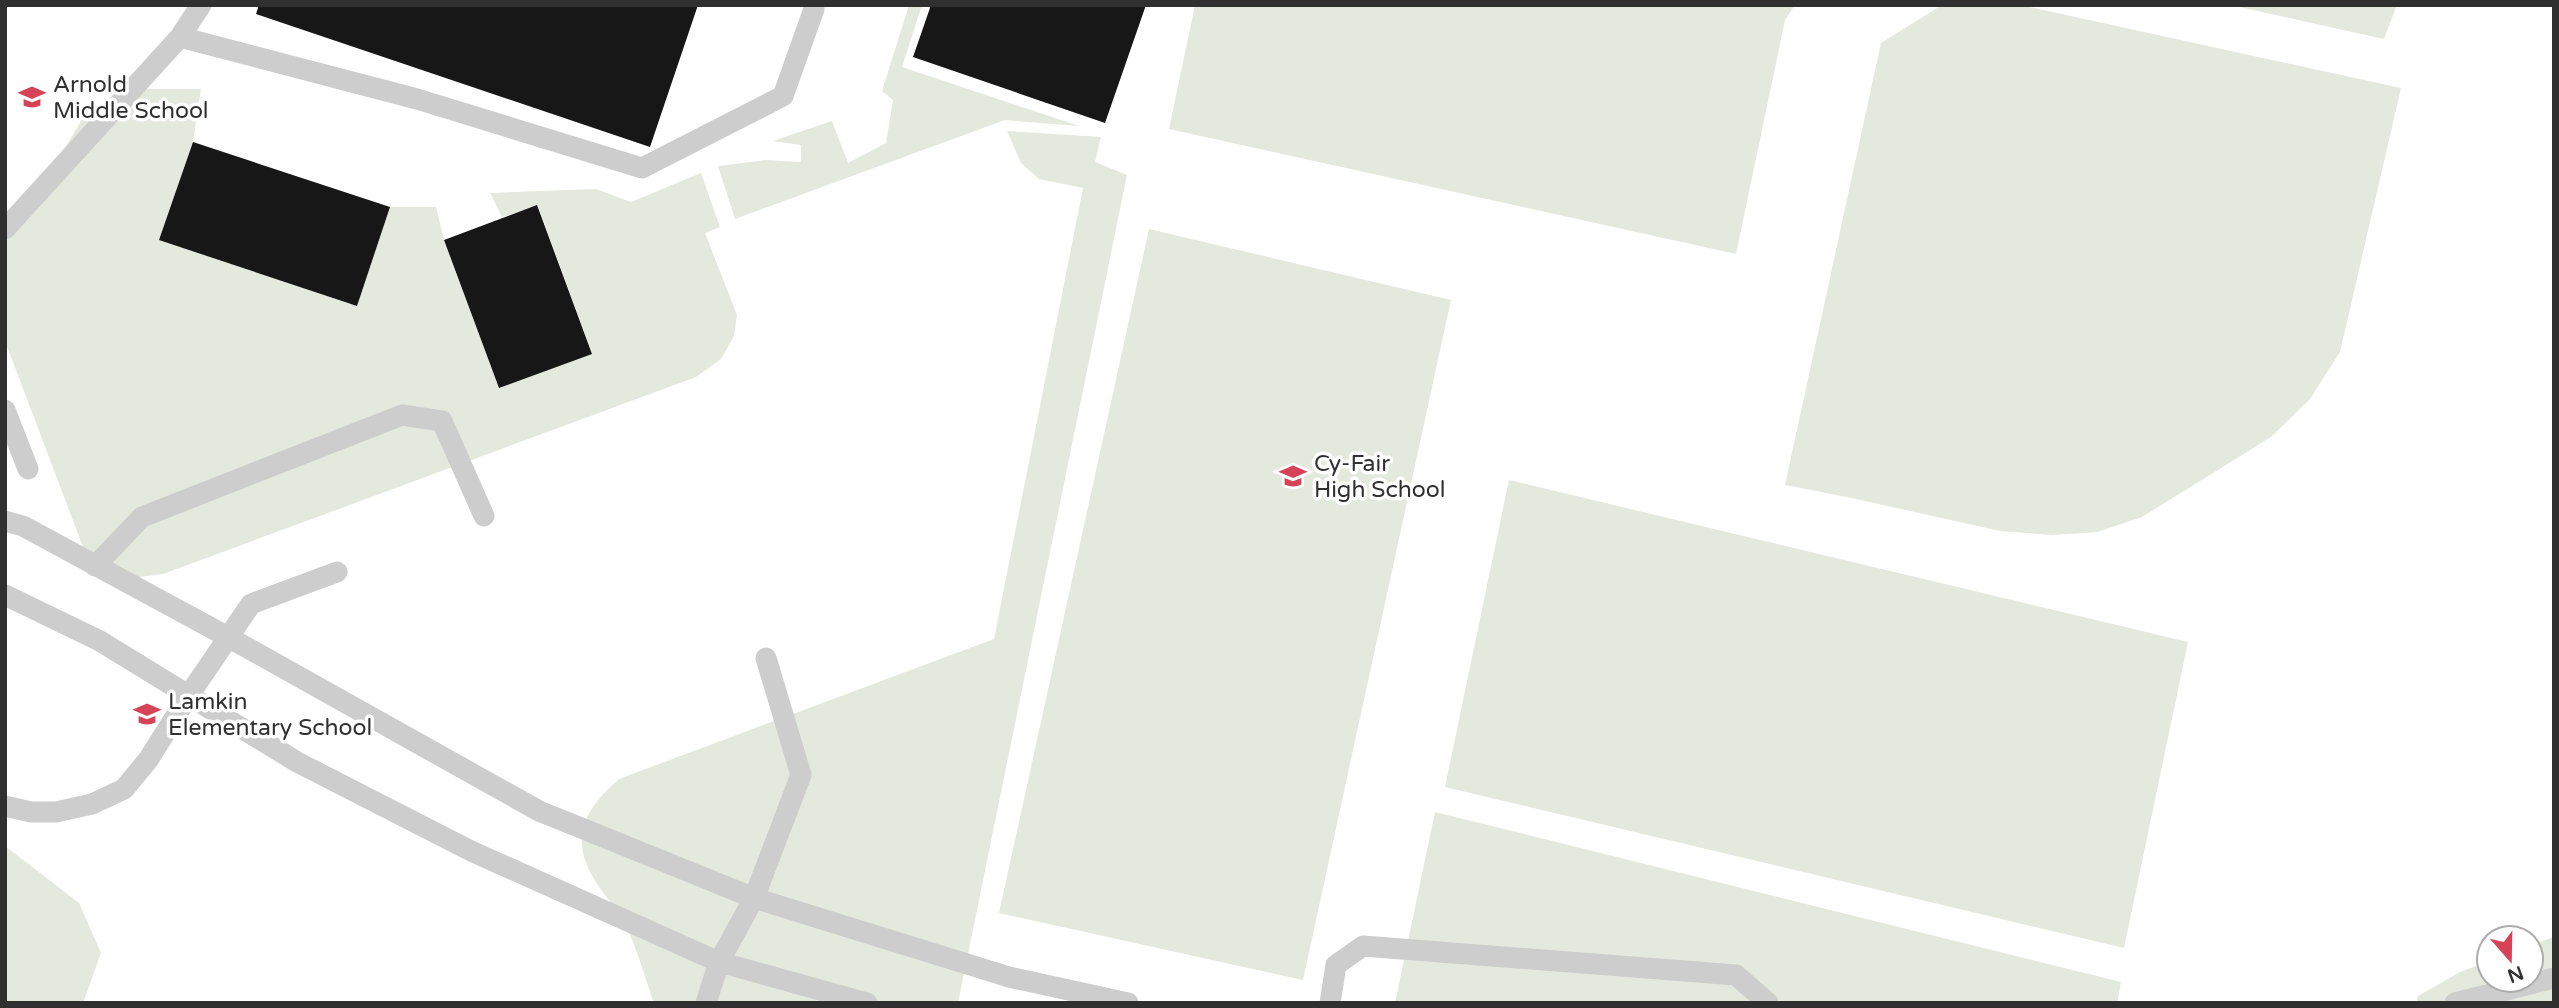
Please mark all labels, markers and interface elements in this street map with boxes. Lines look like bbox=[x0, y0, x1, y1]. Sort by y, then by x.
place label: Arnold Middle School bbox=[53, 71, 209, 125]
school or university icon: Arnold Middle School bbox=[17, 82, 47, 112]
place label: Cy-Fair High School bbox=[1314, 450, 1446, 504]
school or university icon: Cy-Fair High School bbox=[1278, 461, 1308, 491]
place label: Lamkin Elementary School bbox=[168, 688, 372, 742]
school or university icon: Lamkin Elementary School bbox=[132, 699, 162, 729]
north arrow bbox=[2475, 924, 2545, 994]
text: N bbox=[2505, 961, 2526, 987]

